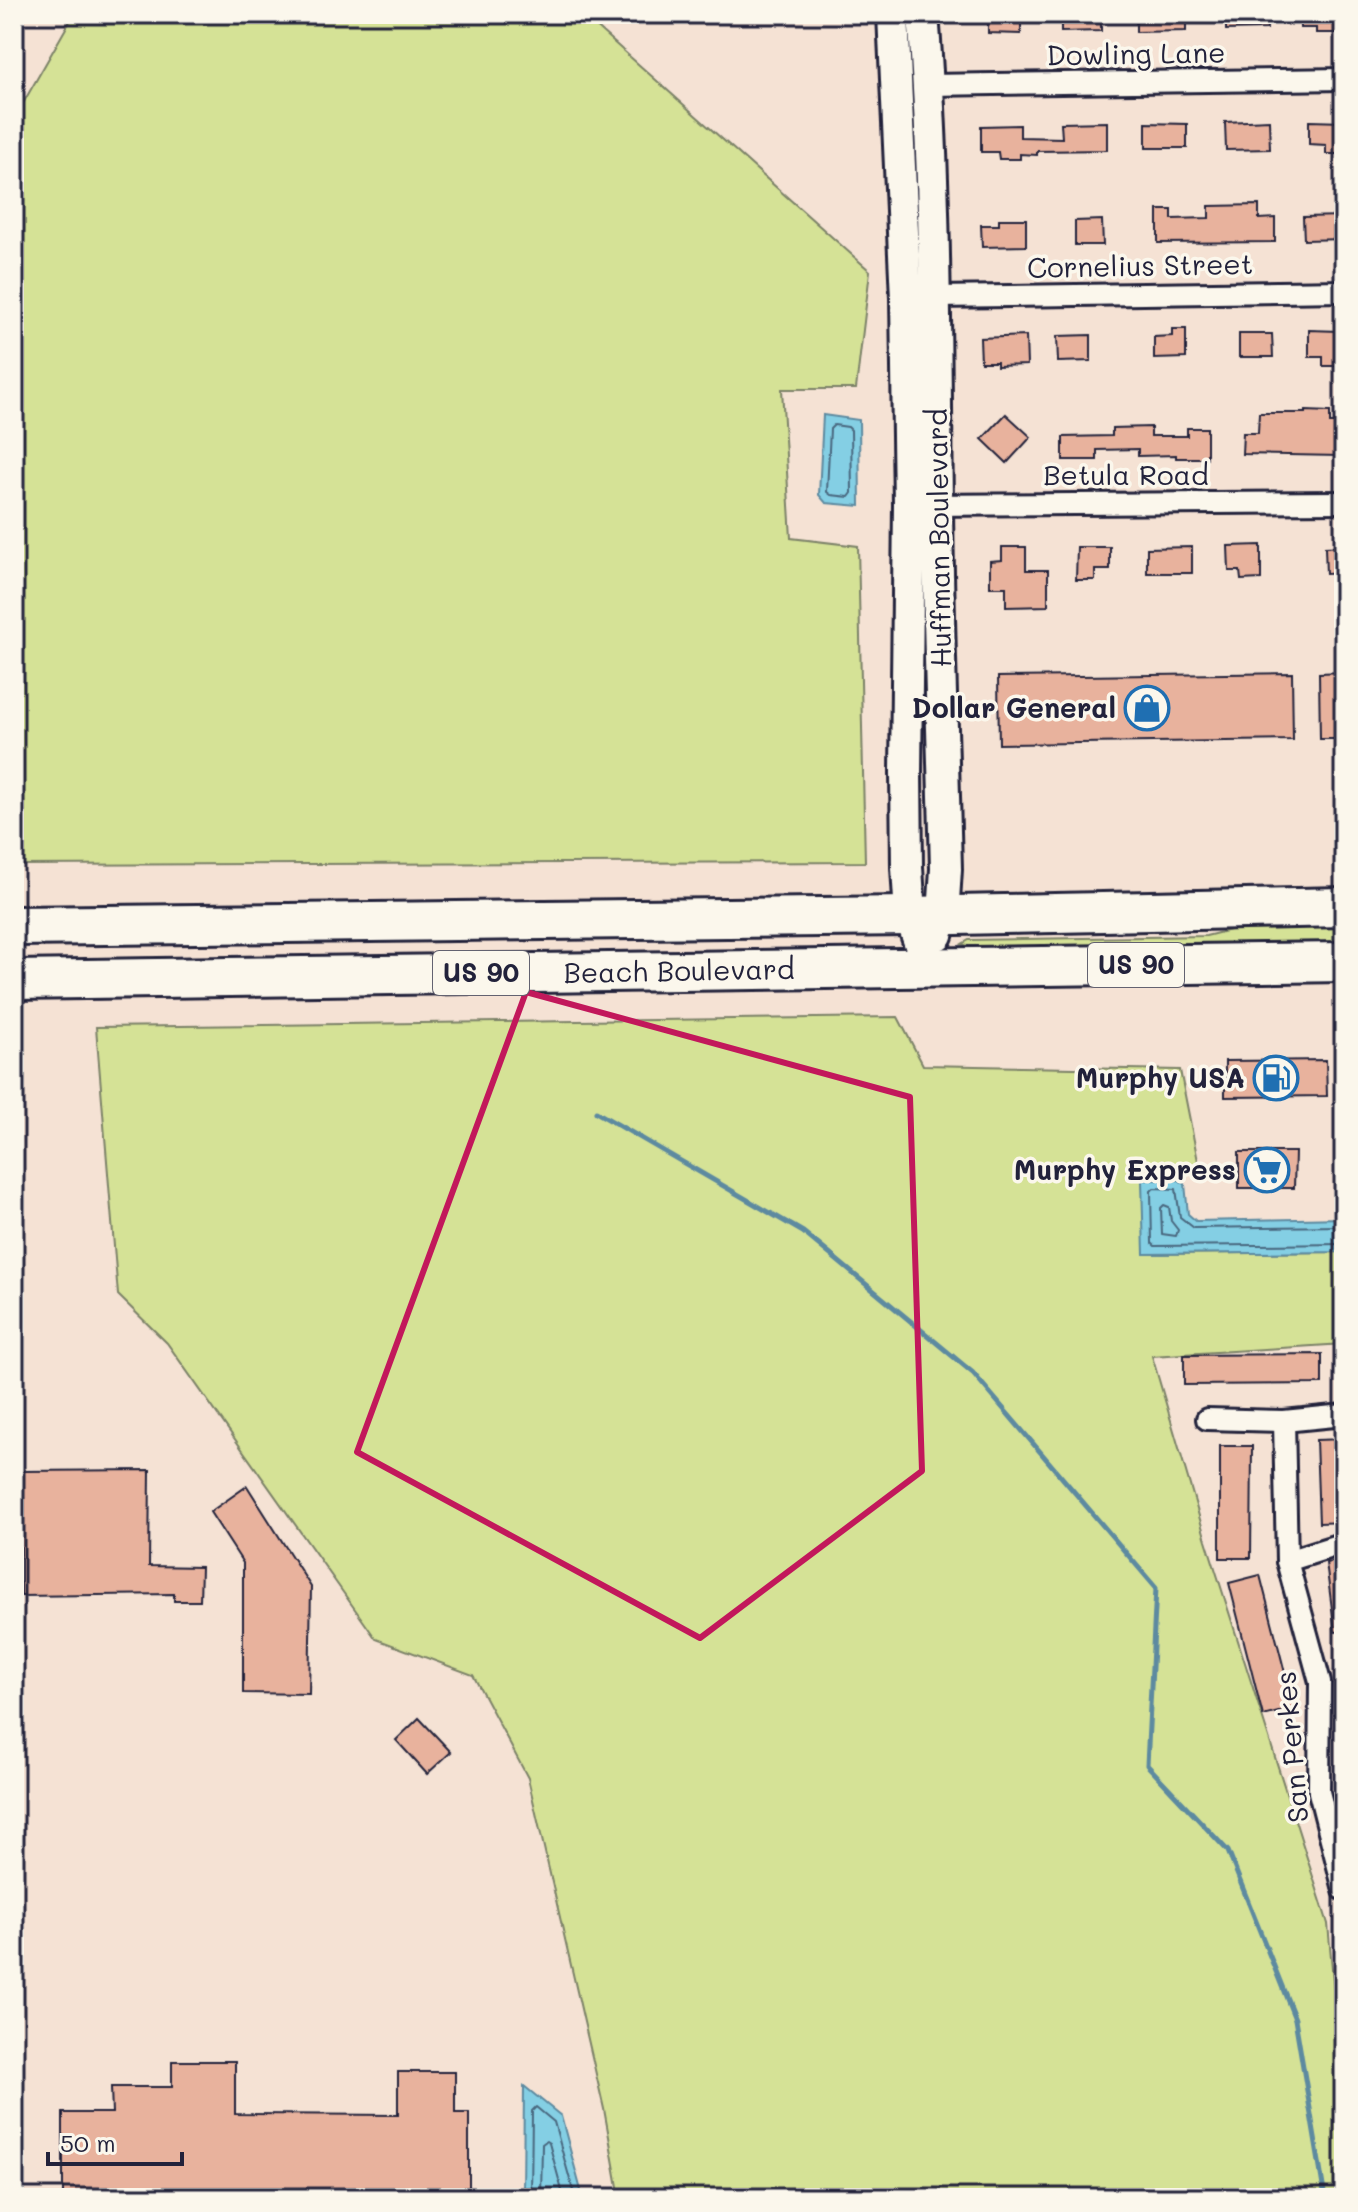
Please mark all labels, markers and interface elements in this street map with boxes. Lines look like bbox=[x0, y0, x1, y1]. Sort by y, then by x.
street label: Dowling Lane bbox=[1046, 33, 1226, 73]
street label: Cornelius Street bbox=[1027, 245, 1253, 285]
street label: Huffman Boulevard bbox=[918, 408, 958, 668]
street label: Betula Road bbox=[1043, 456, 1209, 492]
shop icon: Dollar General bbox=[1123, 684, 1171, 732]
place label: Dollar General bbox=[912, 689, 1116, 725]
road number: US 90 bbox=[1088, 943, 1184, 987]
street label: Beach Boulevard bbox=[563, 950, 795, 990]
road number: US 90 bbox=[433, 951, 529, 995]
fuel station icon: Murphy USA bbox=[1252, 1054, 1300, 1102]
place label: Murphy USA bbox=[1076, 1059, 1245, 1096]
supermarket icon: Murphy Express bbox=[1243, 1146, 1291, 1194]
place label: Murphy Express bbox=[1014, 1151, 1236, 1188]
street label: San Perkes bbox=[1266, 1670, 1316, 1824]
scale bar bbox=[48, 2116, 182, 2166]
text: 50 m bbox=[60, 2127, 116, 2158]

